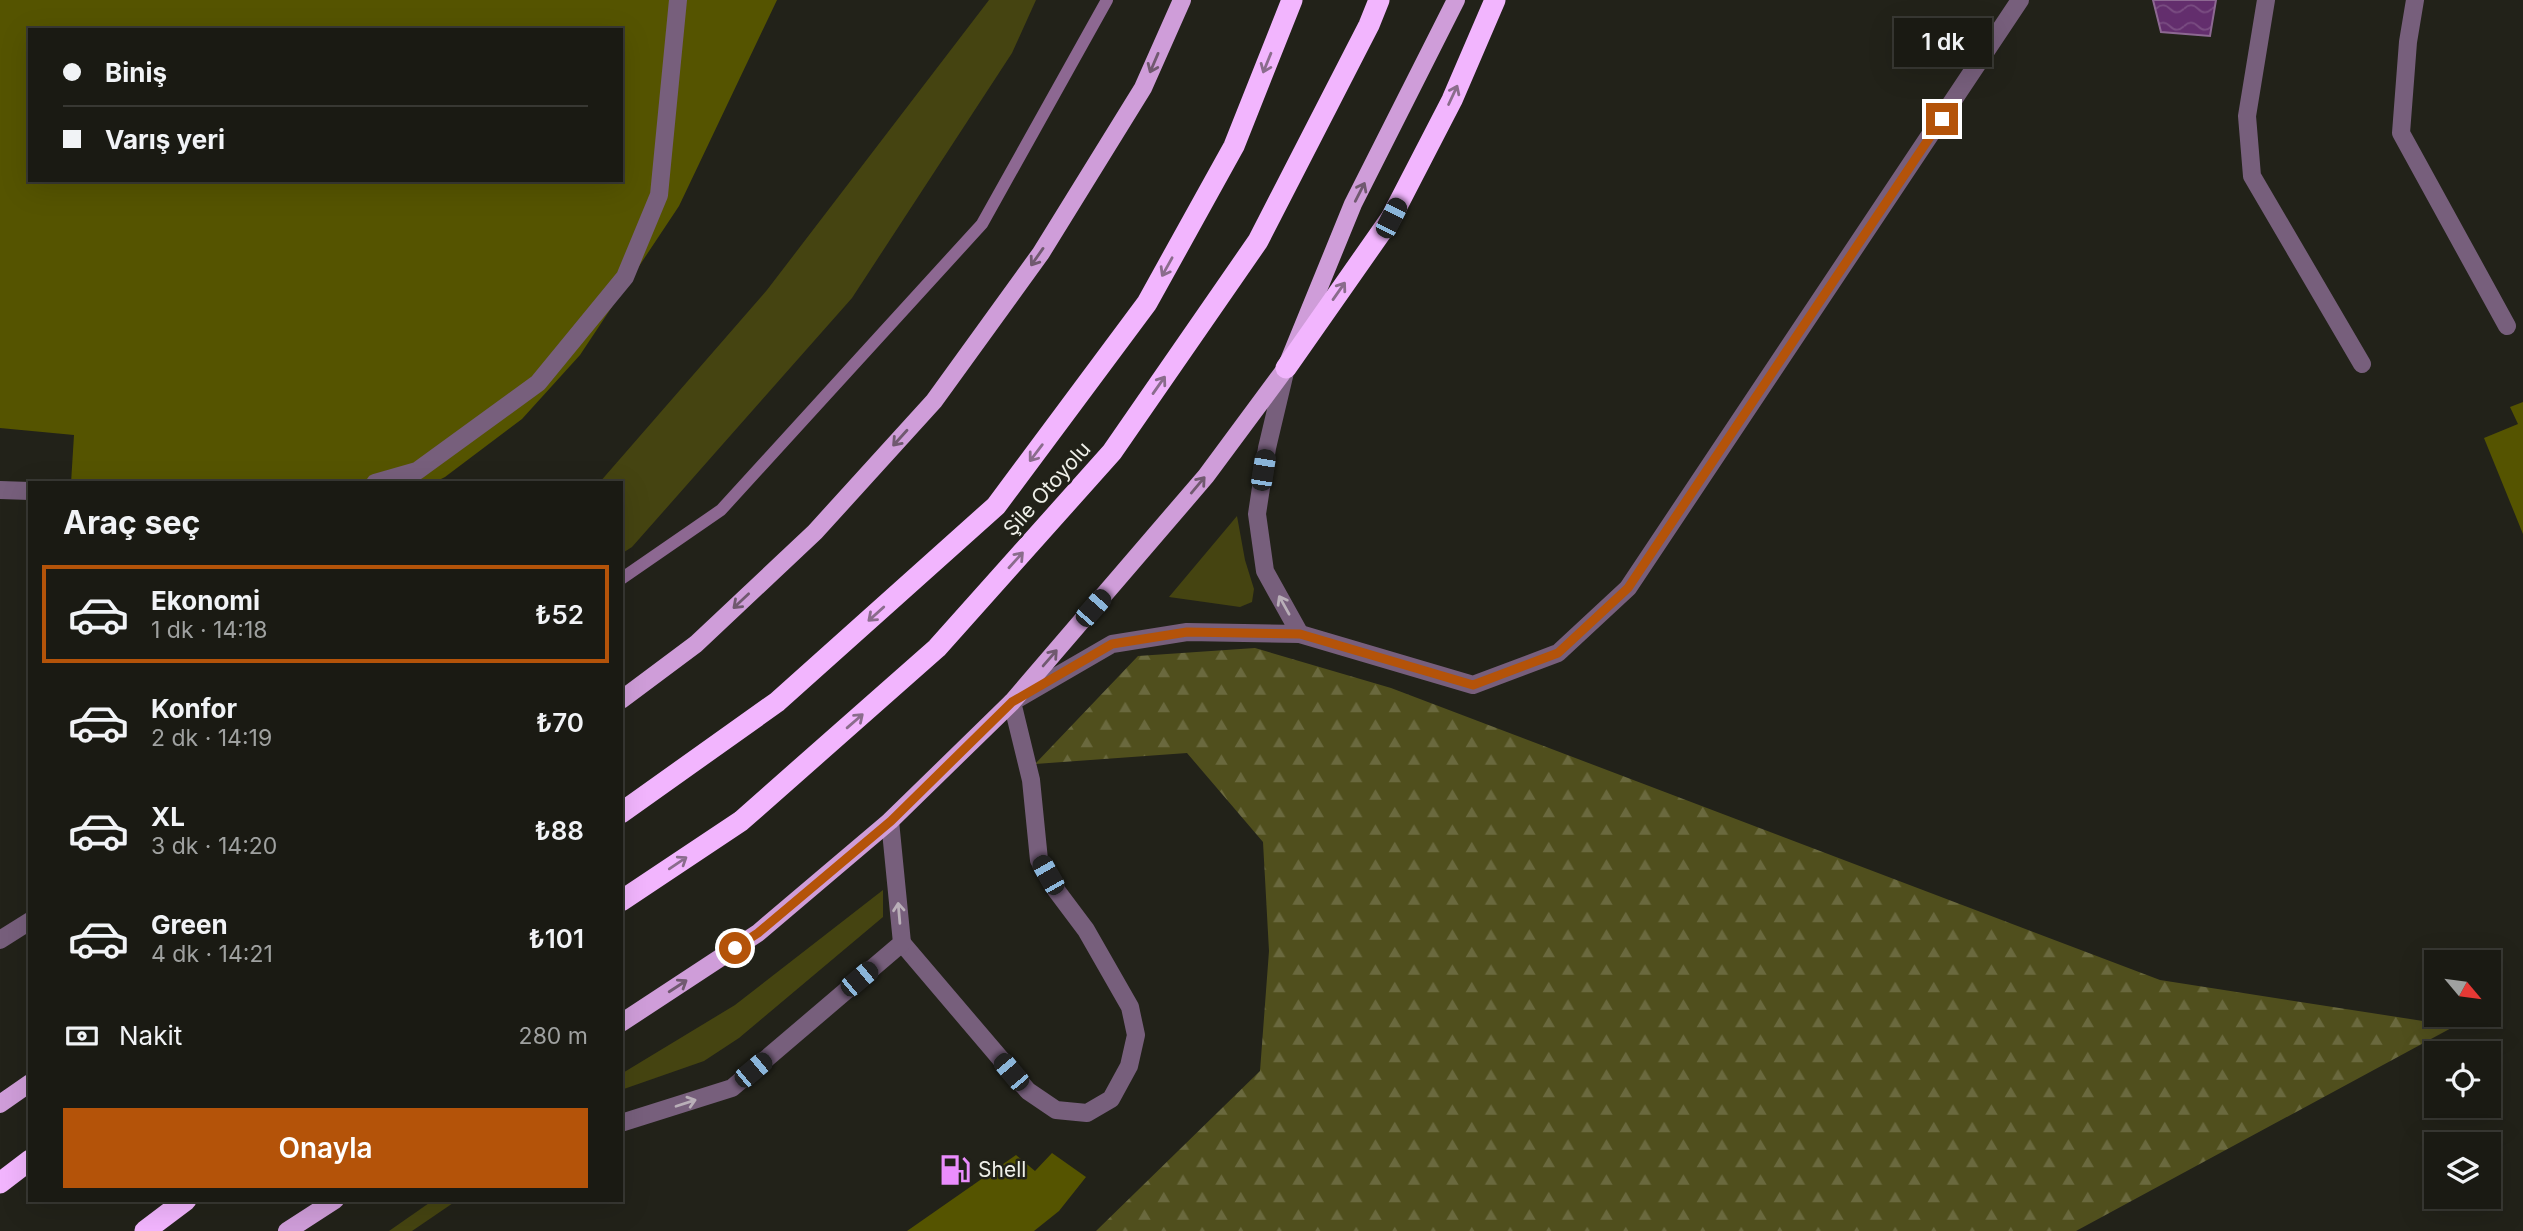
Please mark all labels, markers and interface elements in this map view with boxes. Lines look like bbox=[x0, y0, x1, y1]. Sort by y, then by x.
callout: 1 dk bbox=[1893, 18, 1991, 66]
text: 1 dk bbox=[1922, 28, 1964, 56]
one-way arrow bbox=[1147, 51, 1160, 73]
one-way arrow bbox=[1259, 52, 1272, 74]
text: Biniş bbox=[105, 57, 167, 88]
one-way arrow bbox=[1447, 85, 1460, 106]
route end bbox=[1926, 103, 1958, 135]
text: Varış yeri bbox=[105, 124, 225, 155]
one-way arrow bbox=[1353, 182, 1367, 202]
car bbox=[1373, 195, 1410, 241]
one-way arrow bbox=[1030, 247, 1045, 266]
one-way arrow bbox=[1160, 256, 1173, 277]
one-way arrow bbox=[1332, 282, 1346, 301]
one-way arrow bbox=[1152, 376, 1166, 395]
one-way arrow bbox=[892, 429, 908, 447]
street label: Şile Otoyolu bbox=[998, 436, 1095, 541]
one-way arrow bbox=[1028, 443, 1043, 461]
car bbox=[1250, 448, 1277, 492]
one-way arrow bbox=[1190, 477, 1205, 495]
text: Araç seç bbox=[63, 503, 200, 542]
one-way arrow bbox=[1007, 552, 1024, 569]
icon: car bbox=[67, 583, 130, 646]
text: Ekonomi bbox=[151, 585, 260, 616]
car bbox=[1072, 585, 1115, 631]
one-way arrow bbox=[733, 593, 750, 610]
one-way arrow bbox=[1277, 595, 1290, 616]
text: ₺52 bbox=[535, 599, 584, 630]
one-way arrow bbox=[868, 605, 885, 622]
text: 1 dk · 14:18 bbox=[151, 616, 268, 644]
one-way arrow bbox=[1042, 649, 1058, 667]
icon: car bbox=[67, 691, 130, 754]
text: Konfor bbox=[151, 693, 237, 724]
text: ₺70 bbox=[536, 707, 584, 738]
one-way arrow bbox=[845, 713, 863, 729]
text: 2 dk · 14:19 bbox=[151, 724, 272, 752]
icon: car bbox=[67, 799, 130, 862]
text: XL bbox=[151, 801, 185, 832]
text: ₺88 bbox=[534, 815, 584, 846]
text: 3 dk · 14:20 bbox=[151, 832, 277, 860]
car bbox=[1029, 852, 1068, 898]
one-way arrow bbox=[668, 856, 687, 870]
one-way arrow bbox=[892, 903, 905, 925]
icon: car bbox=[67, 907, 130, 970]
text: Green bbox=[151, 909, 228, 940]
text: ₺101 bbox=[529, 923, 584, 954]
route start bbox=[719, 932, 751, 964]
text: 4 dk · 14:21 bbox=[151, 940, 273, 968]
north arrow bbox=[2424, 950, 2501, 1027]
map controls bbox=[2424, 950, 2501, 1209]
car bbox=[837, 957, 882, 1001]
one-way arrow bbox=[668, 979, 688, 993]
icon: cash bbox=[63, 1017, 101, 1055]
text: Nakit bbox=[119, 1020, 182, 1051]
text: 280 m bbox=[519, 1022, 588, 1050]
button: locate bbox=[2424, 1041, 2501, 1118]
car bbox=[731, 1048, 776, 1092]
car bbox=[990, 1049, 1033, 1095]
one-way arrow bbox=[675, 1095, 697, 1108]
button: Onayla bbox=[63, 1108, 588, 1188]
button: layers bbox=[2424, 1132, 2501, 1209]
fuel station icon: Shell bbox=[938, 1153, 972, 1187]
place label: Shell bbox=[978, 1157, 1026, 1182]

